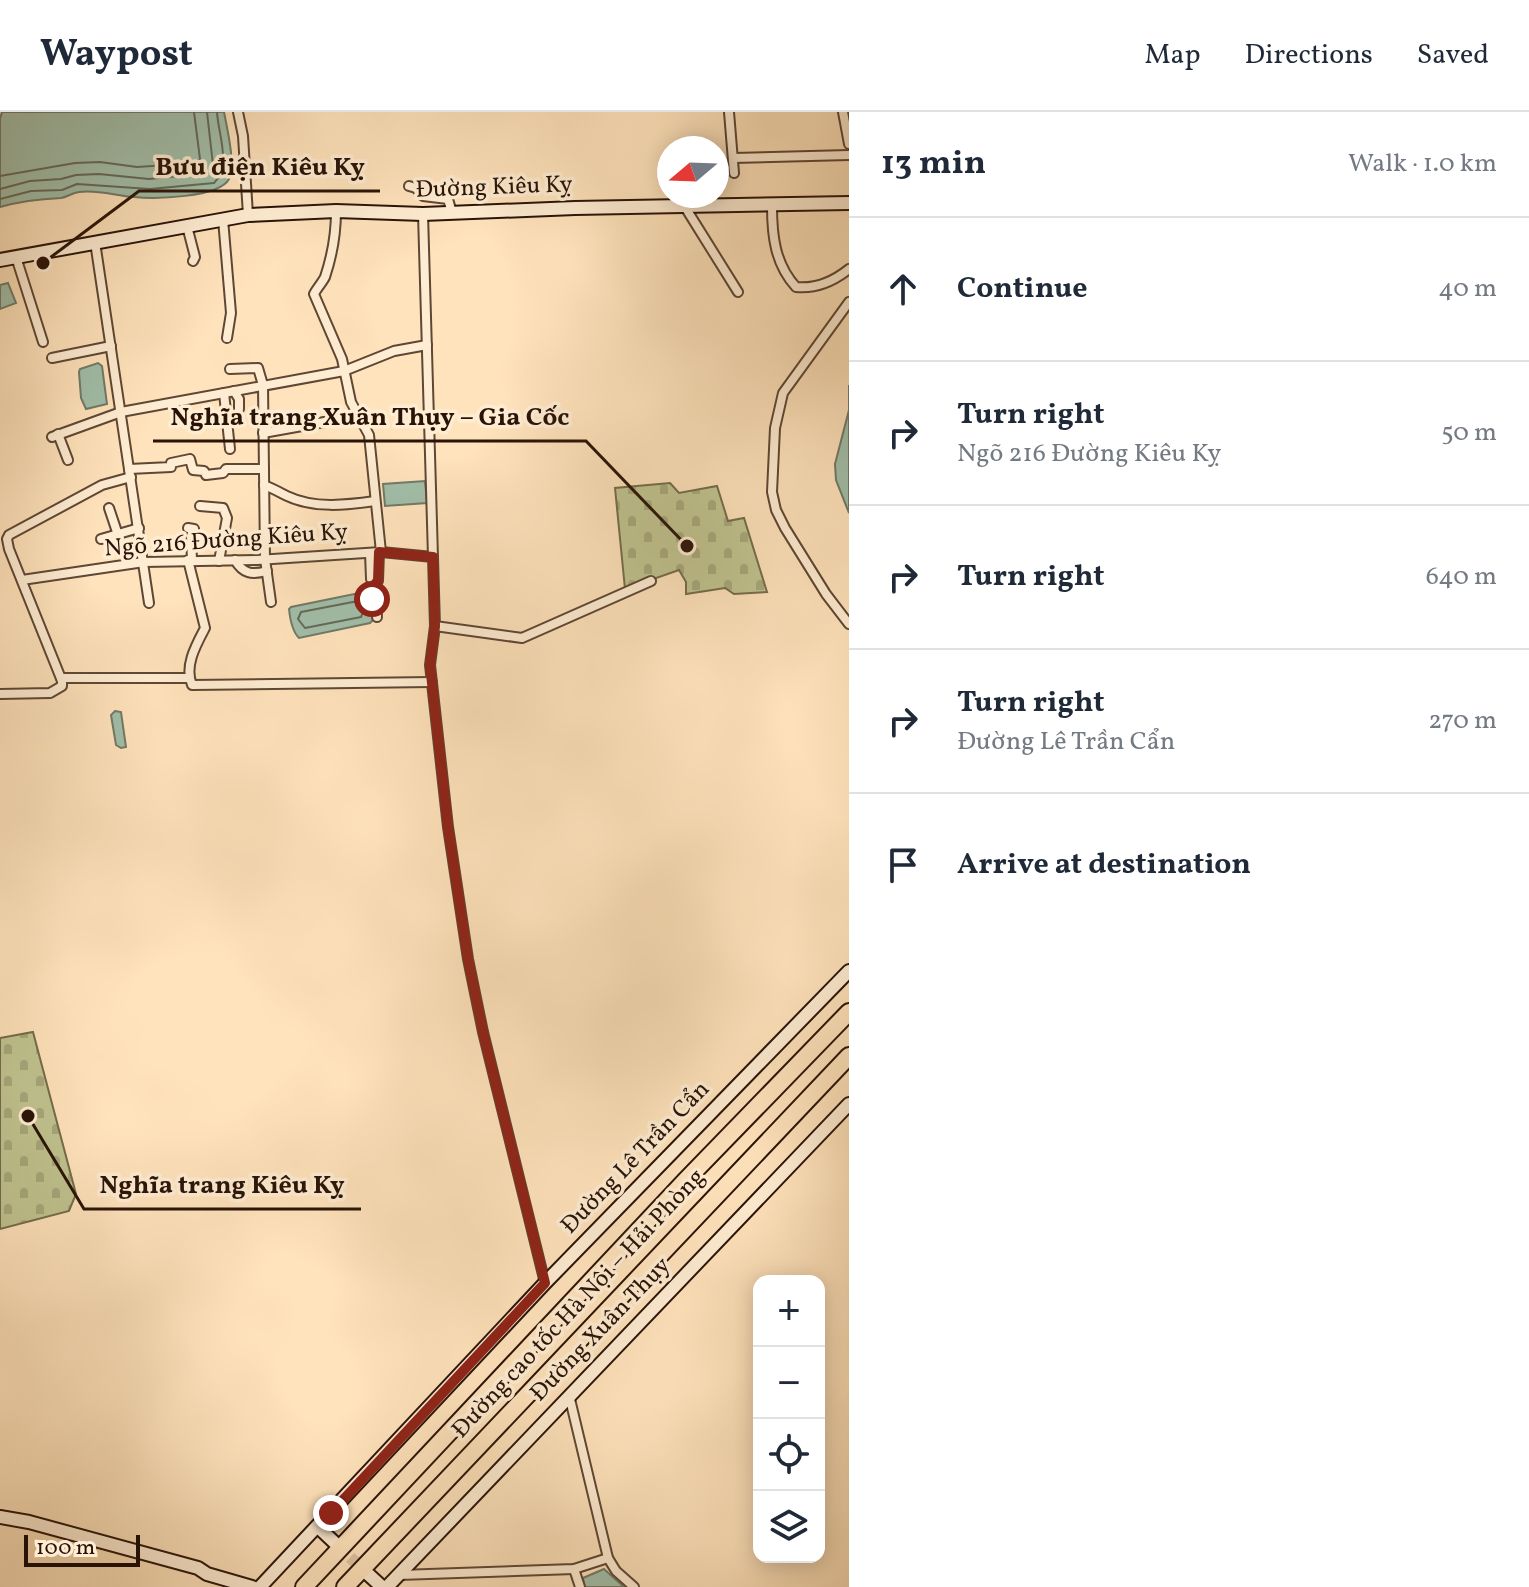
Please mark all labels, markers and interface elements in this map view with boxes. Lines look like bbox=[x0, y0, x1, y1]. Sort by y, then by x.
text: Waypost bbox=[40, 29, 193, 82]
text: Map bbox=[1145, 36, 1201, 75]
text: Directions bbox=[1245, 36, 1373, 75]
text: Saved bbox=[1417, 36, 1489, 75]
north arrow bbox=[657, 136, 729, 208]
callout: Bưu điện Kiêu Kỵ bbox=[139, 141, 380, 191]
text: 13 min bbox=[881, 141, 986, 188]
text: Walk · 1.0 km bbox=[1348, 146, 1497, 182]
text: Bưu điện Kiêu Kỵ bbox=[155, 150, 365, 186]
street label: Đường Kiêu Kỵ bbox=[415, 168, 573, 208]
icon: ahead bbox=[881, 267, 925, 311]
text: Continue bbox=[957, 268, 1088, 310]
text: 40 m bbox=[1438, 271, 1497, 307]
callout: Nghĩa trang Xuân Thụy – Gia Cốc bbox=[153, 391, 586, 441]
text: Turn right bbox=[957, 394, 1105, 436]
text: Nghĩa trang Xuân Thụy – Gia Cốc bbox=[171, 400, 569, 436]
icon: right bbox=[881, 411, 925, 455]
text: 50 m bbox=[1441, 415, 1497, 451]
text: Ngõ 216 Đường Kiêu Kỵ bbox=[957, 436, 1221, 472]
street label: Ngõ 216 Đường Kiêu Kỵ bbox=[103, 516, 349, 566]
icon: right bbox=[881, 555, 925, 599]
text: Turn right bbox=[957, 556, 1105, 598]
text: 640 m bbox=[1426, 559, 1497, 595]
route start bbox=[354, 581, 390, 617]
text: Turn right bbox=[957, 682, 1105, 724]
icon: right bbox=[881, 699, 925, 743]
text: 270 m bbox=[1428, 703, 1497, 739]
text: Đường Lê Trần Cẩn bbox=[957, 724, 1175, 760]
icon: arrive bbox=[881, 843, 925, 887]
text: Arrive at destination bbox=[957, 844, 1251, 886]
street label: Đường Lê Trần Cẩn bbox=[554, 1074, 718, 1242]
callout: Nghĩa trang Kiêu Kỵ bbox=[84, 1159, 361, 1209]
street label: Đường cao tốc Hà Nội – Hải Phòng bbox=[445, 1162, 713, 1446]
text: Nghĩa trang Kiêu Kỵ bbox=[99, 1168, 345, 1204]
street label: Đường Xuân Thụy bbox=[523, 1250, 679, 1410]
map controls bbox=[753, 1275, 825, 1563]
button: + bbox=[753, 1275, 825, 1347]
button: − bbox=[753, 1347, 825, 1419]
button: locate bbox=[753, 1419, 825, 1491]
button: layers bbox=[753, 1491, 825, 1563]
route end bbox=[313, 1495, 349, 1531]
scale bar bbox=[24, 1531, 140, 1567]
text: 100 m bbox=[36, 1533, 95, 1564]

